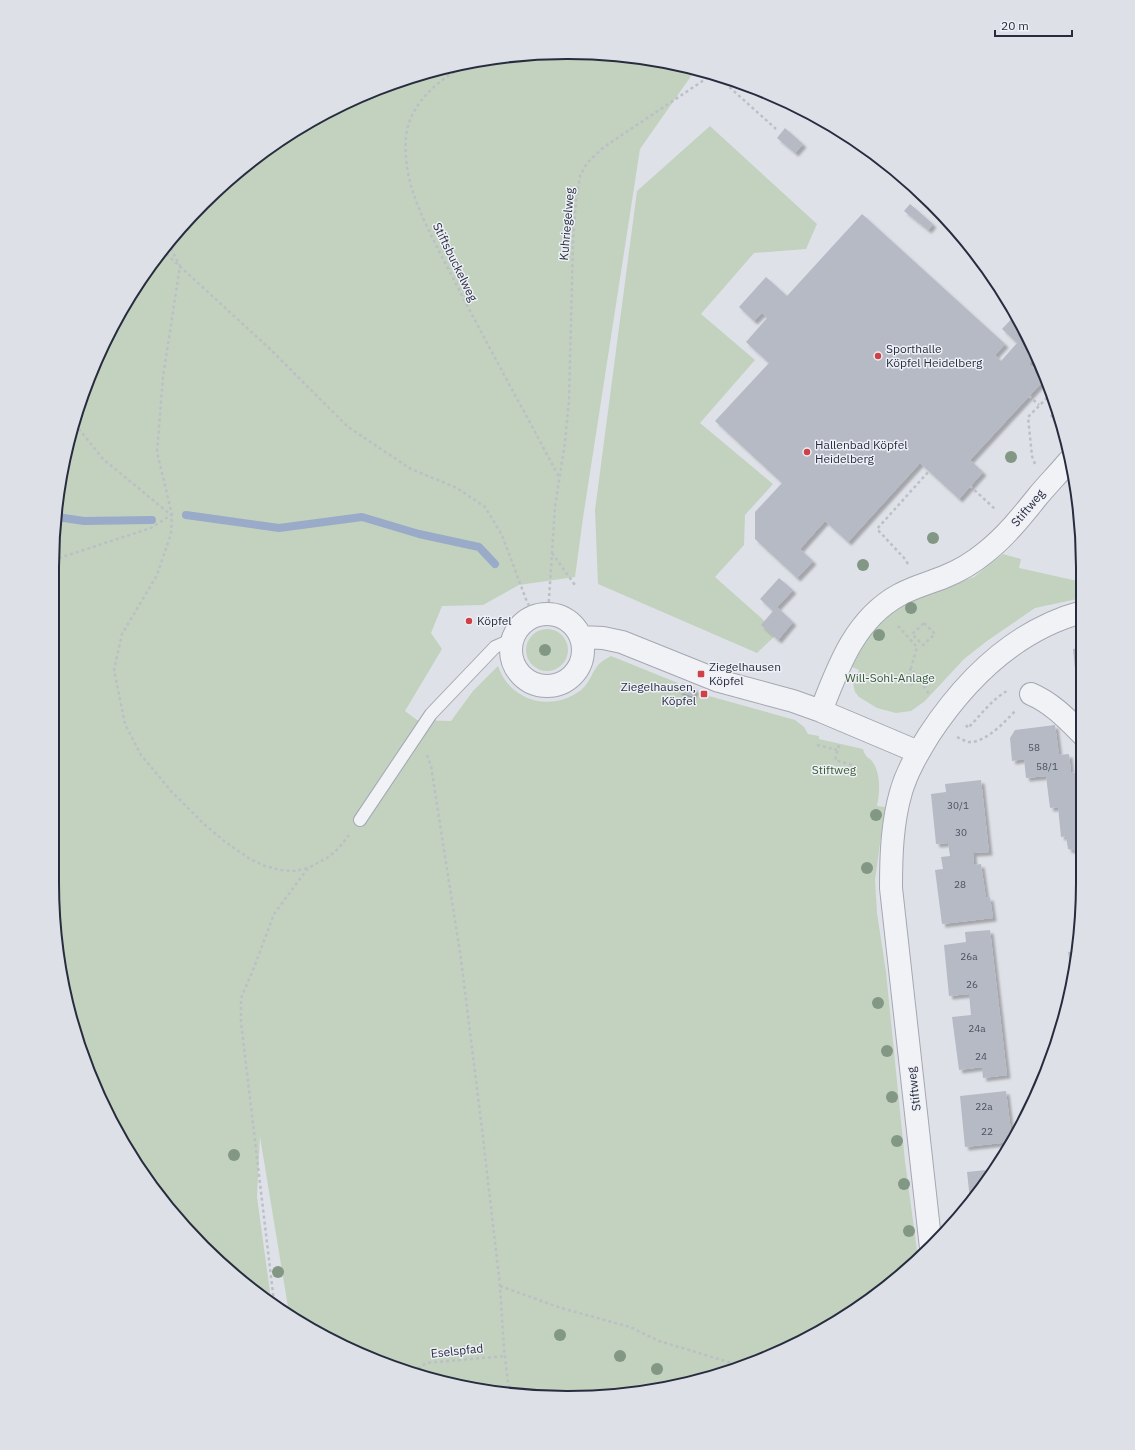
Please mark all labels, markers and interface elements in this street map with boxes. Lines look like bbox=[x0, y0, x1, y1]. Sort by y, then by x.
scale bar bbox=[995, 12, 1072, 38]
text: 20 m bbox=[1001, 18, 1029, 33]
street label: Kuhriegelweg bbox=[556, 186, 577, 261]
street label: Stiftsbuckelweg bbox=[430, 220, 481, 304]
place label: Sporthalle Köpfel Heidelberg bbox=[886, 341, 983, 370]
marker: Sporthalle Köpfel Heidelberg bbox=[873, 351, 883, 361]
place label: Hallenbad Köpfel Heidelberg bbox=[815, 437, 908, 466]
marker: Hallenbad Köpfel Heidelberg bbox=[802, 447, 812, 457]
street label: Stiftweg bbox=[1008, 485, 1048, 529]
place label: Köpfel bbox=[477, 613, 512, 628]
marker: Köpfel bbox=[464, 616, 474, 626]
place label: Ziegelhausen Köpfel bbox=[709, 659, 781, 688]
marker: Ziegelhausen Köpfel bbox=[696, 669, 706, 679]
park label: Will-Sohl-Anlage bbox=[845, 670, 935, 685]
place label: Ziegelhausen, Köpfel bbox=[621, 679, 696, 708]
marker: Ziegelhausen, Köpfel bbox=[699, 689, 709, 699]
house number: 58 bbox=[1028, 741, 1040, 754]
house number: 58/1 bbox=[1036, 760, 1058, 773]
park label: Stiftweg bbox=[812, 762, 857, 777]
house number: 30/1 bbox=[947, 799, 969, 812]
house number: 30 bbox=[955, 826, 967, 839]
house number: 28 bbox=[954, 878, 966, 891]
house number: 26a bbox=[960, 950, 978, 963]
house number: 26 bbox=[966, 978, 978, 991]
house number: 24a bbox=[968, 1022, 986, 1035]
house number: 24 bbox=[975, 1050, 987, 1063]
street label: Stiftweg bbox=[903, 1065, 924, 1112]
house number: 22a bbox=[975, 1100, 993, 1113]
house number: 22 bbox=[981, 1125, 993, 1138]
street label: Eselspfad bbox=[430, 1340, 484, 1361]

